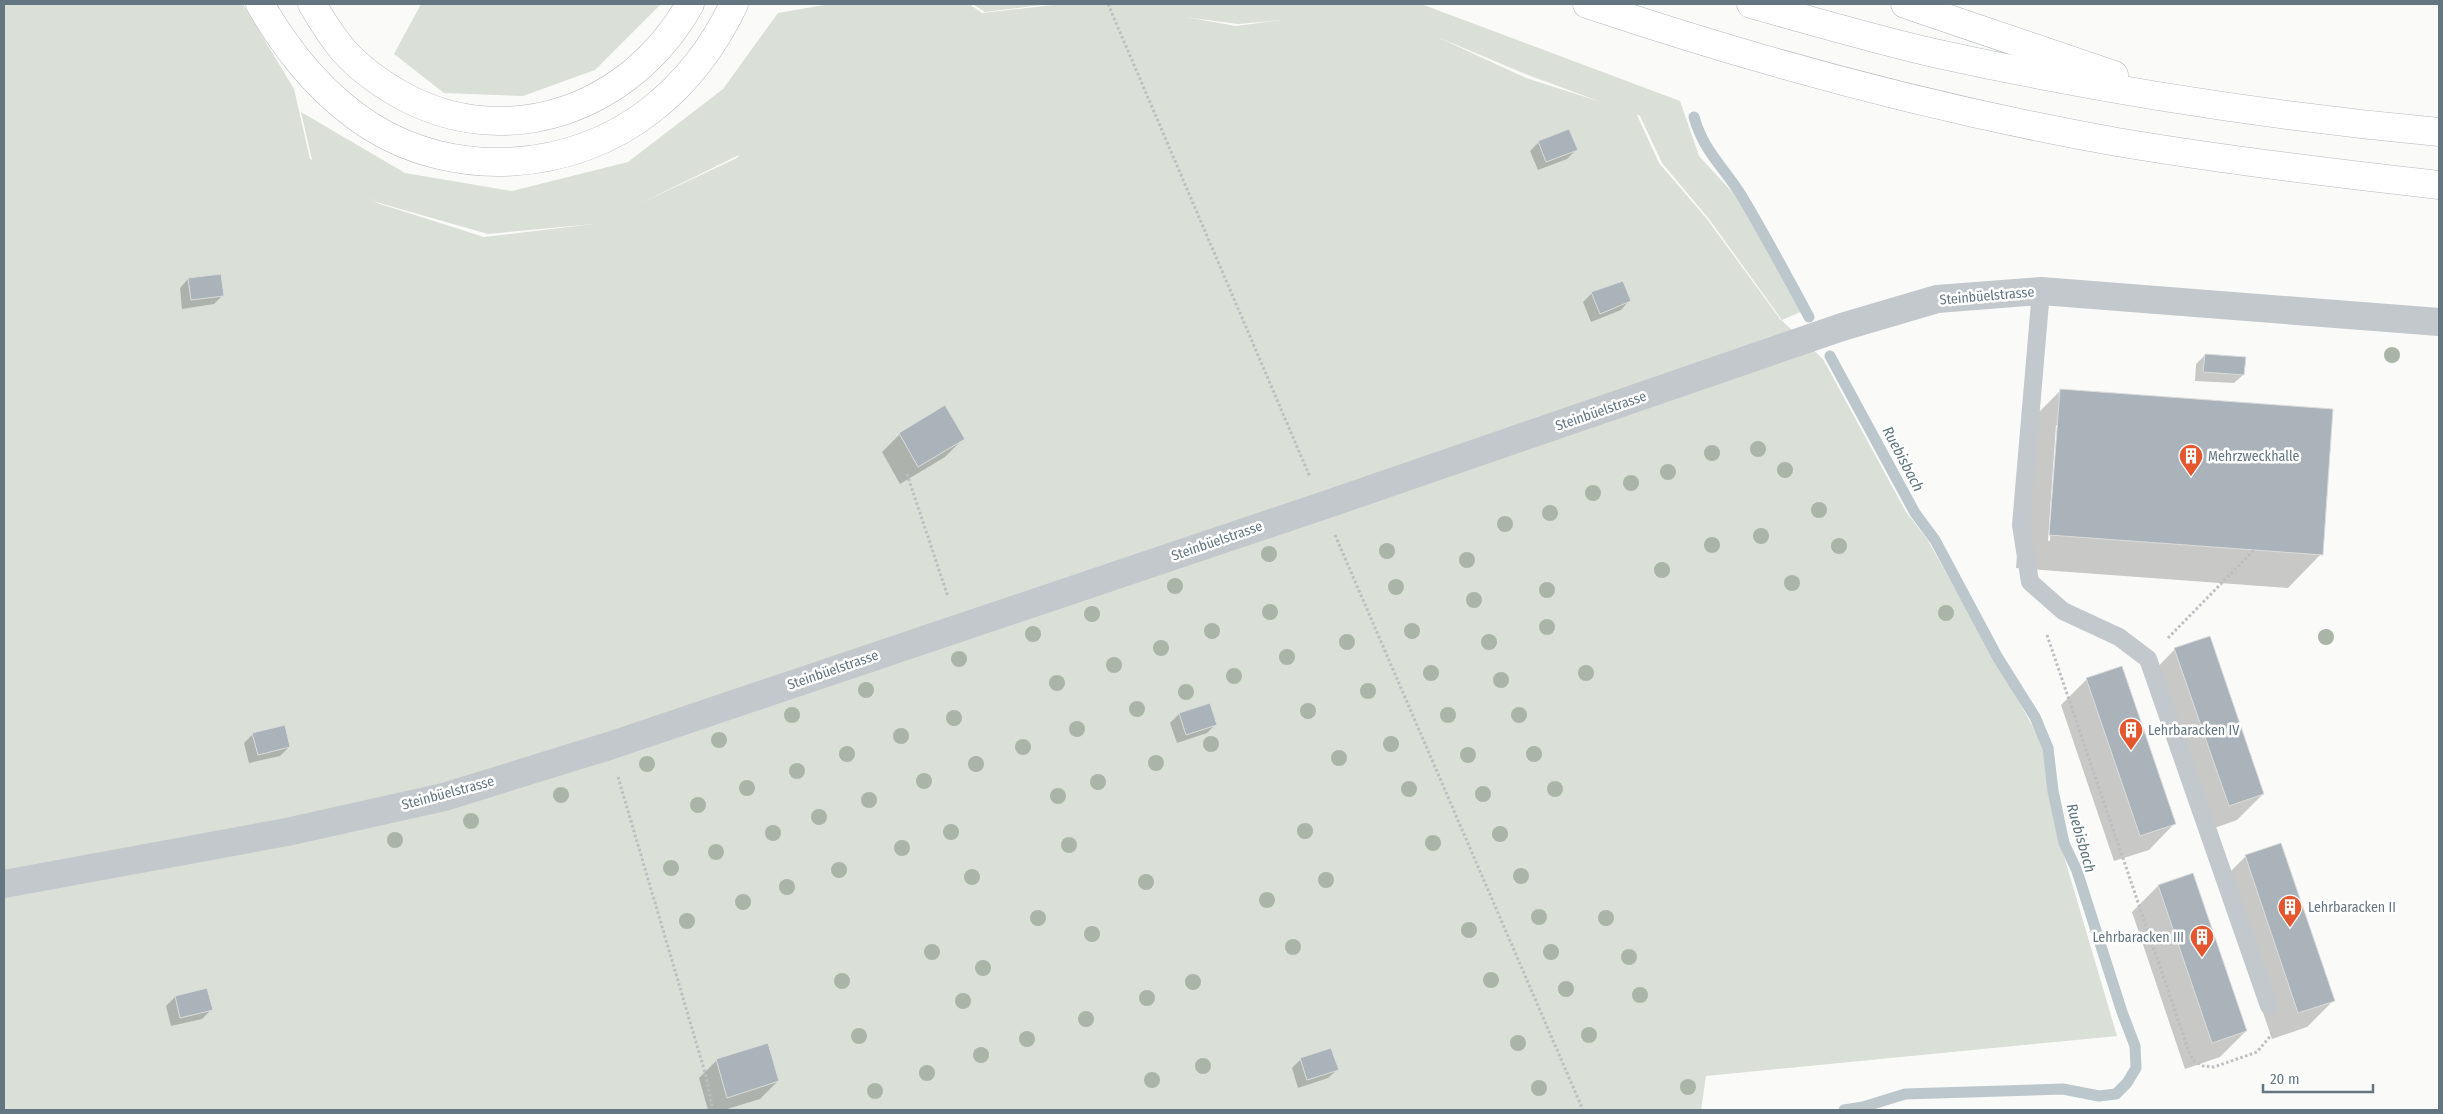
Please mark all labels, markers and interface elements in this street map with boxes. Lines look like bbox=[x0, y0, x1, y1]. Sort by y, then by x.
street label: Steinbüelstrasse bbox=[1939, 283, 2035, 309]
street label: Steinbüelstrasse bbox=[1553, 387, 1649, 435]
water label: Ruebisbach bbox=[1878, 423, 1928, 495]
building icon: Mehrzweckhalle bbox=[2178, 443, 2204, 477]
place label: Mehrzweckhalle bbox=[2208, 448, 2300, 465]
street label: Steinbüelstrasse bbox=[1169, 517, 1265, 565]
street label: Steinbüelstrasse bbox=[785, 646, 881, 694]
building icon: Lehrbaracken IV bbox=[2118, 717, 2144, 751]
place label: Lehrbaracken IV bbox=[2148, 722, 2240, 739]
street label: Steinbüelstrasse bbox=[400, 772, 496, 814]
water label: Ruebisbach bbox=[2063, 801, 2099, 875]
building icon: Lehrbaracken II bbox=[2277, 894, 2303, 928]
place label: Lehrbaracken II bbox=[2308, 899, 2396, 916]
building icon: Lehrbaracken III bbox=[2189, 924, 2215, 958]
place label: Lehrbaracken III bbox=[2092, 929, 2184, 946]
scale bar bbox=[2263, 1062, 2373, 1094]
text: 20 m bbox=[2270, 1070, 2300, 1088]

